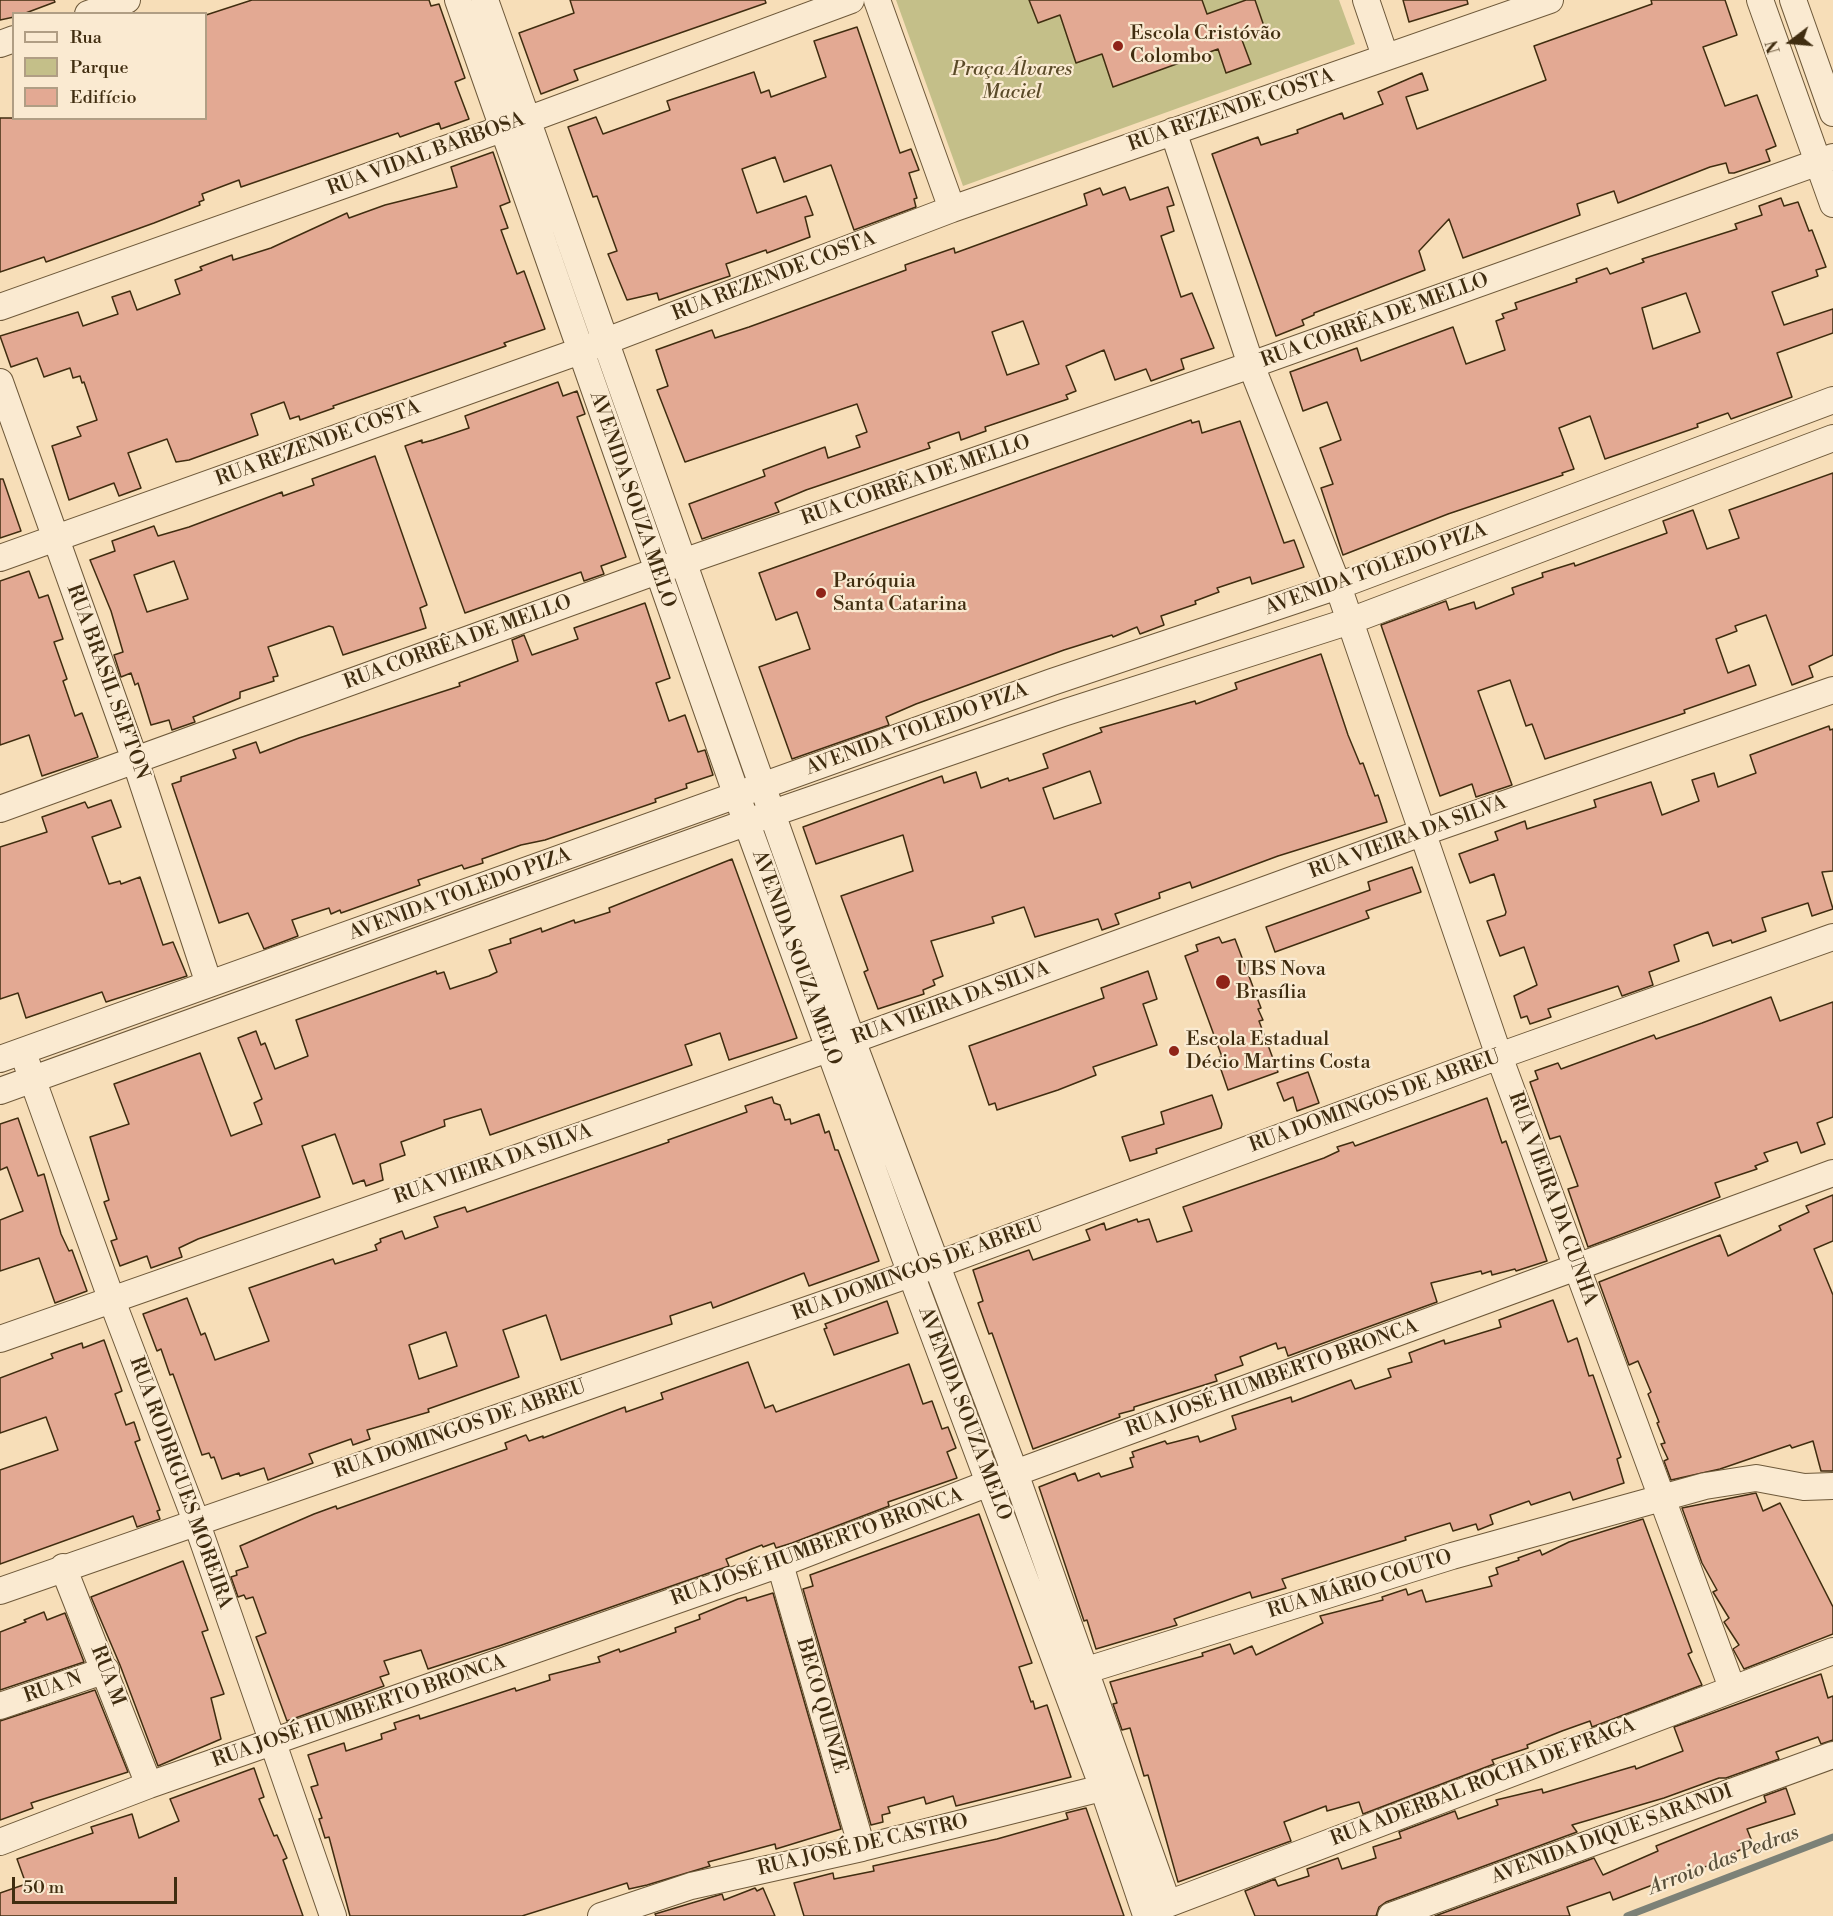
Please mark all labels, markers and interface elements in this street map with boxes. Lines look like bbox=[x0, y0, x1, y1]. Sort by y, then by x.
legend bbox=[12, 12, 207, 120]
north arrow bbox=[1761, 12, 1821, 72]
place label: Escola Cristóvão Colombo bbox=[1130, 22, 1281, 69]
text: Rua bbox=[70, 26, 102, 49]
text: N bbox=[1762, 38, 1785, 56]
marker: Escola Cristóvão Colombo bbox=[1111, 39, 1125, 53]
text: Parque bbox=[70, 56, 129, 79]
park label: Praça Álvares Maciel bbox=[952, 58, 1072, 105]
street label: RUA REZENDE COSTA bbox=[1125, 65, 1337, 157]
text: Edifício bbox=[70, 86, 137, 109]
street label: RUA VIDAL BARBOSA bbox=[324, 108, 528, 202]
street label: RUA REZENDE COSTA bbox=[669, 227, 879, 327]
street label: RUA CORRÊA DE MELLO bbox=[1258, 269, 1492, 373]
street label: AVENIDA SOUZA MELO bbox=[584, 389, 680, 611]
street label: RUA REZENDE COSTA bbox=[212, 396, 424, 492]
street label: RUA CORRÊA DE MELLO bbox=[798, 430, 1034, 532]
street label: AVENIDA TOLEDO PIZA bbox=[1262, 519, 1490, 621]
place label: Paróquia Santa Catarina bbox=[833, 570, 967, 617]
street label: RUA BRASIL SEFTON bbox=[61, 581, 153, 783]
marker: Paróquia Santa Catarina bbox=[814, 586, 828, 600]
street label: RUA CORRÊA DE MELLO bbox=[341, 591, 575, 695]
street label: AVENIDA TOLEDO PIZA bbox=[803, 679, 1031, 781]
street label: RUA VIEIRA DA SILVA bbox=[1306, 791, 1510, 885]
street label: AVENIDA TOLEDO PIZA bbox=[346, 844, 574, 946]
street label: AVENIDA SOUZA MELO bbox=[746, 847, 846, 1069]
street label: RUA VIEIRA DA SILVA bbox=[849, 957, 1053, 1051]
place label: UBS Nova Brasília bbox=[1236, 958, 1326, 1005]
marker: UBS Nova Brasília bbox=[1214, 973, 1232, 991]
place label: Escola Estadual Décio Martins Costa bbox=[1186, 1028, 1371, 1075]
marker: Escola Estadual Décio Martins Costa bbox=[1167, 1044, 1181, 1058]
street label: RUA DOMINGOS DE ABREU bbox=[1246, 1045, 1504, 1159]
street label: RUA VIEIRA DA CUNHA bbox=[1502, 1089, 1602, 1309]
street label: RUA VIEIRA DA SILVA bbox=[391, 1120, 595, 1210]
street label: RUA DOMINGOS DE ABREU bbox=[789, 1213, 1047, 1327]
street label: AVENIDA SOUZA MELO bbox=[912, 1304, 1016, 1524]
street label: RUA JOSÉ HUMBERTO BRONCA bbox=[1123, 1315, 1421, 1443]
street label: RUA RODRIGUES MOREIRA bbox=[123, 1354, 237, 1612]
street label: RUA DOMINGOS DE ABREU bbox=[331, 1375, 589, 1485]
street label: RUA JOSÉ HUMBERTO BRONCA bbox=[668, 1484, 966, 1612]
street label: RUA MÁRIO COUTO bbox=[1265, 1546, 1455, 1624]
street label: BECO QUINZE bbox=[790, 1636, 852, 1776]
street label: RUA M bbox=[85, 1642, 129, 1710]
street label: RUA JOSÉ HUMBERTO BRONCA bbox=[209, 1650, 509, 1774]
street label: RUA N bbox=[21, 1667, 85, 1709]
street label: RUA ADERBAL ROCHA DE FRAGA bbox=[1327, 1714, 1639, 1852]
street label: AVENIDA DIQUE SARANDI bbox=[1488, 1780, 1736, 1890]
street label: RUA JOSÉ DE CASTRO bbox=[755, 1810, 971, 1882]
water label: Arroio das Pedras bbox=[1645, 1821, 1803, 1901]
scale bar bbox=[15, 1865, 180, 1903]
text: 50 m bbox=[23, 1876, 64, 1899]

